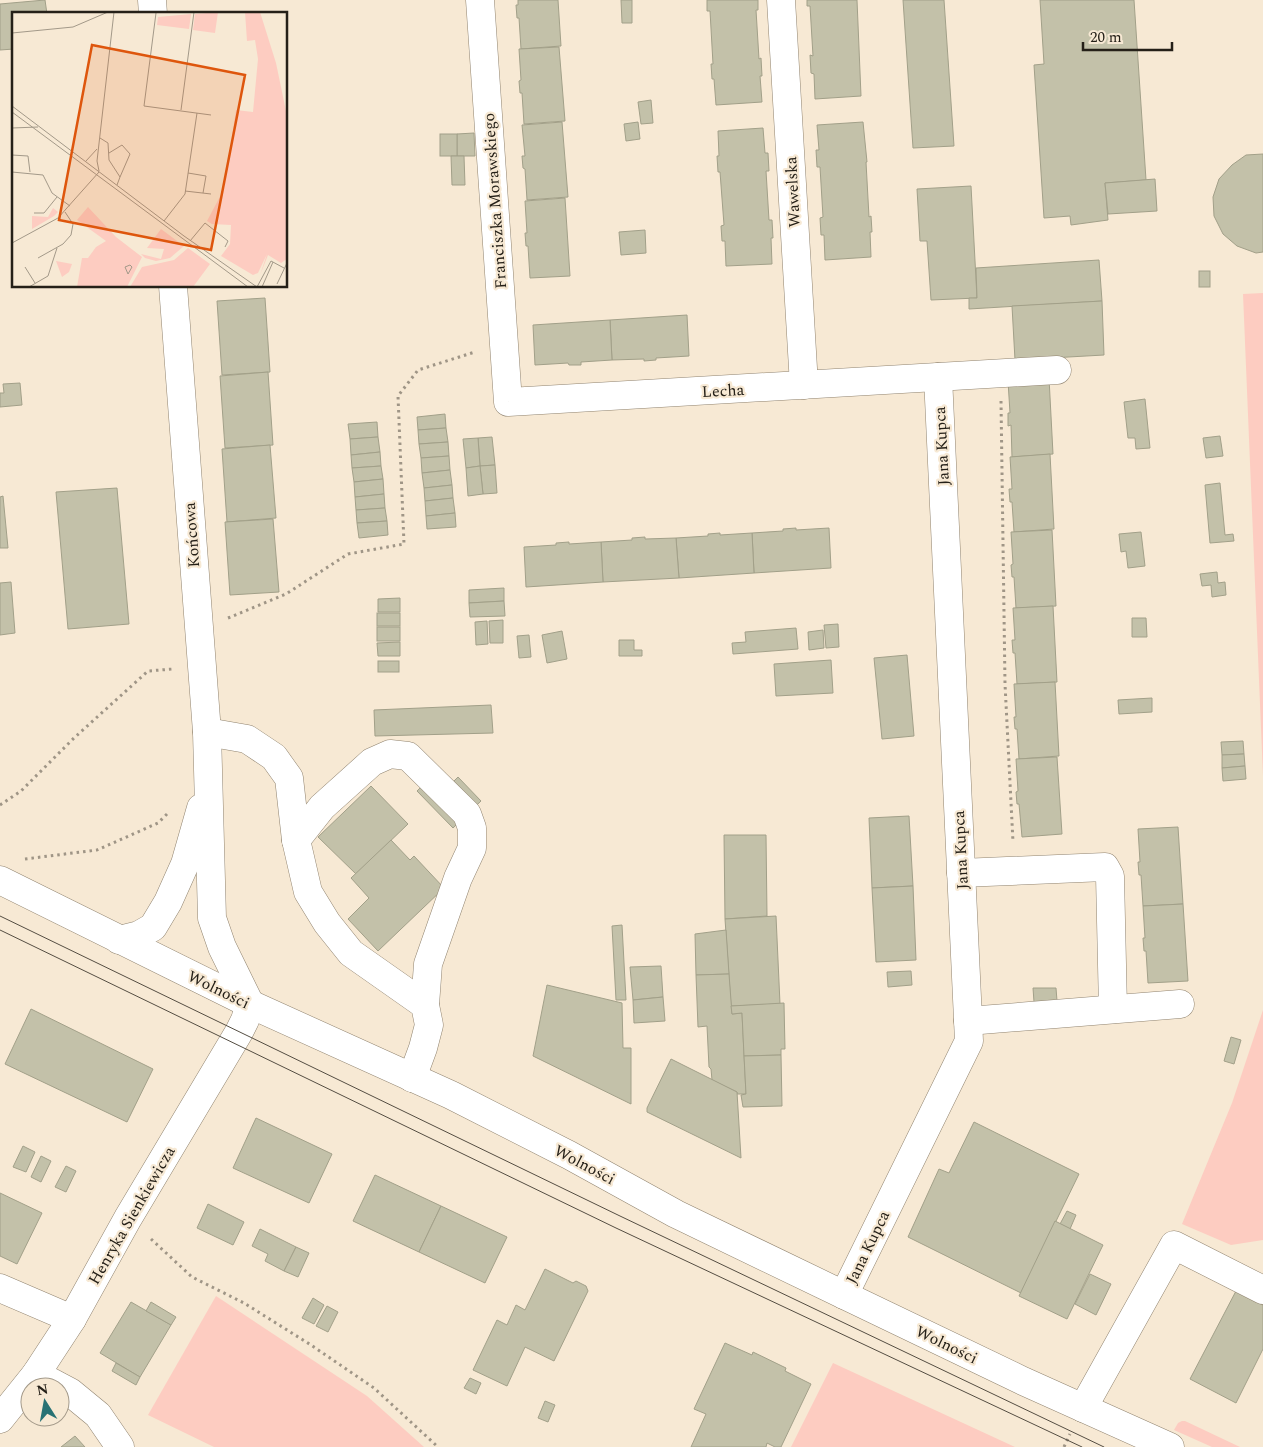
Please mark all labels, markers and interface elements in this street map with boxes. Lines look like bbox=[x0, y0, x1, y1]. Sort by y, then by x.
inset map bbox=[12, 12, 288, 288]
scale bar bbox=[1083, 20, 1172, 52]
text: 20 m bbox=[1090, 26, 1122, 49]
street label: Franciszka Morawskiego bbox=[477, 112, 513, 290]
street label: Wawelska bbox=[779, 156, 807, 228]
street label: Lecha bbox=[701, 378, 745, 404]
street label: Jana Kupca bbox=[928, 406, 956, 486]
street label: Końcowa bbox=[178, 501, 206, 568]
street label: Jana Kupca bbox=[947, 810, 975, 890]
street label: Wolności bbox=[184, 965, 254, 1015]
street label: Wolności bbox=[550, 1139, 619, 1191]
street label: Henryka Sienkiewicza bbox=[82, 1141, 182, 1289]
street label: Jana Kupca bbox=[840, 1206, 896, 1288]
street label: Wolności bbox=[912, 1320, 982, 1370]
north arrow bbox=[20, 1377, 70, 1427]
text: N bbox=[35, 1378, 50, 1401]

